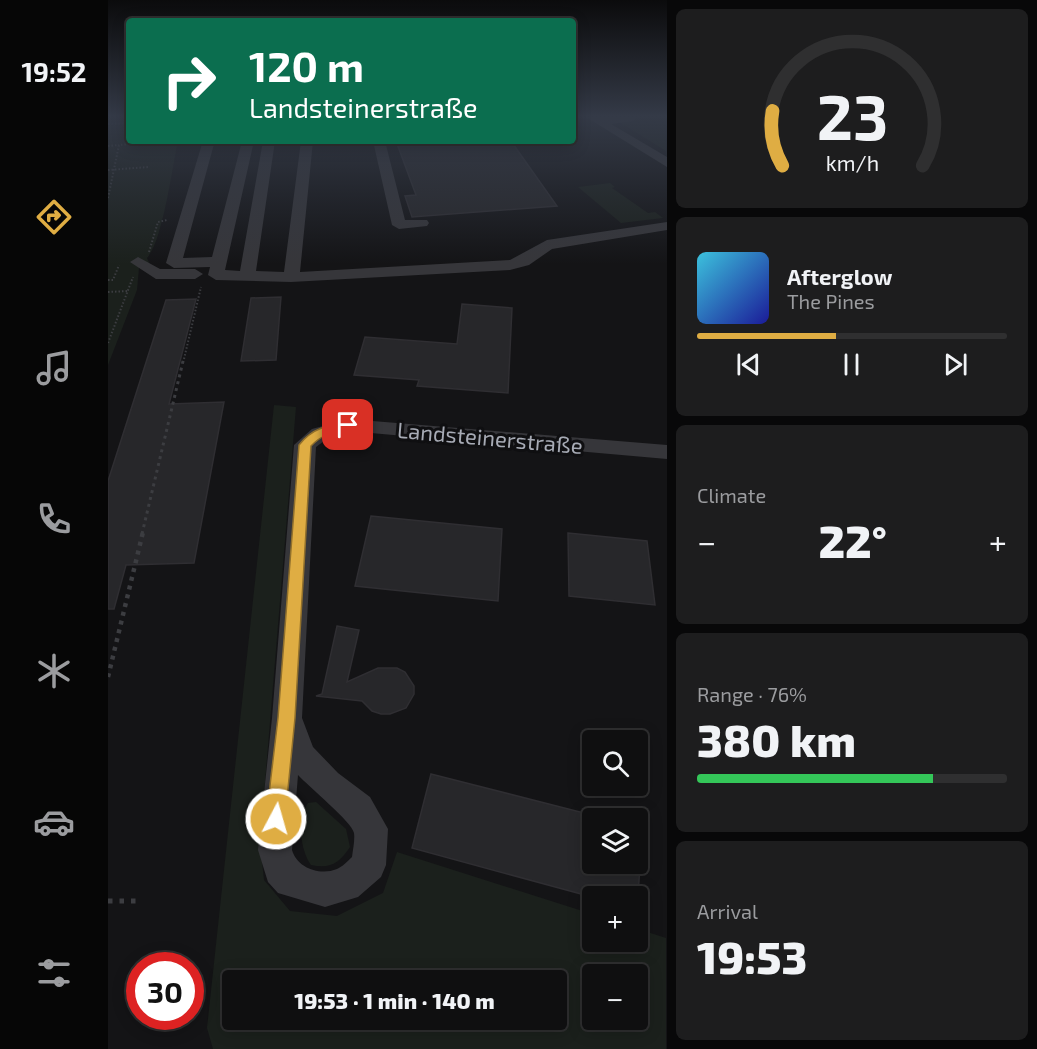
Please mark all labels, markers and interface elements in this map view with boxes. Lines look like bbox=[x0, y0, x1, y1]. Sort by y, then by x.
text: 120 m bbox=[249, 40, 364, 90]
icon: right bbox=[150, 42, 228, 120]
text: 19:52 bbox=[21, 55, 87, 87]
text: 23 bbox=[816, 78, 888, 153]
text: Landsteinerstraße bbox=[249, 91, 477, 123]
text: km/h bbox=[825, 150, 879, 175]
icon: directions bbox=[33, 196, 75, 238]
text: Afterglow bbox=[787, 263, 892, 289]
text: The Pines bbox=[787, 289, 875, 313]
icon: music bbox=[33, 347, 75, 389]
icon: previous bbox=[732, 348, 765, 381]
icon: pause bbox=[835, 348, 868, 381]
icon: next bbox=[939, 348, 972, 381]
pin bbox=[322, 399, 373, 450]
icon: arrive bbox=[331, 408, 364, 441]
street label: Landsteinerstraße bbox=[396, 416, 584, 458]
text: Climate bbox=[697, 483, 766, 507]
icon: phone bbox=[33, 498, 75, 540]
text: 22° bbox=[818, 513, 887, 567]
text: − bbox=[697, 521, 716, 561]
text: + bbox=[989, 521, 1007, 561]
icon: climate bbox=[33, 650, 75, 692]
text: Range · 76% bbox=[697, 682, 807, 706]
text: 380 km bbox=[697, 712, 856, 766]
map controls bbox=[582, 730, 648, 1030]
button: search bbox=[582, 730, 648, 796]
position arrow bbox=[244, 787, 308, 851]
icon: car bbox=[33, 801, 75, 843]
button: layers bbox=[582, 808, 648, 874]
button: + bbox=[582, 886, 648, 952]
text: Arrival bbox=[697, 899, 758, 923]
text: 19:53 bbox=[697, 929, 807, 983]
icon: filters bbox=[33, 952, 75, 994]
speed limit sign: 30 bbox=[126, 952, 204, 1030]
button: − bbox=[582, 964, 648, 1030]
text: 19:53 · 1 min · 140 m bbox=[294, 987, 495, 1013]

